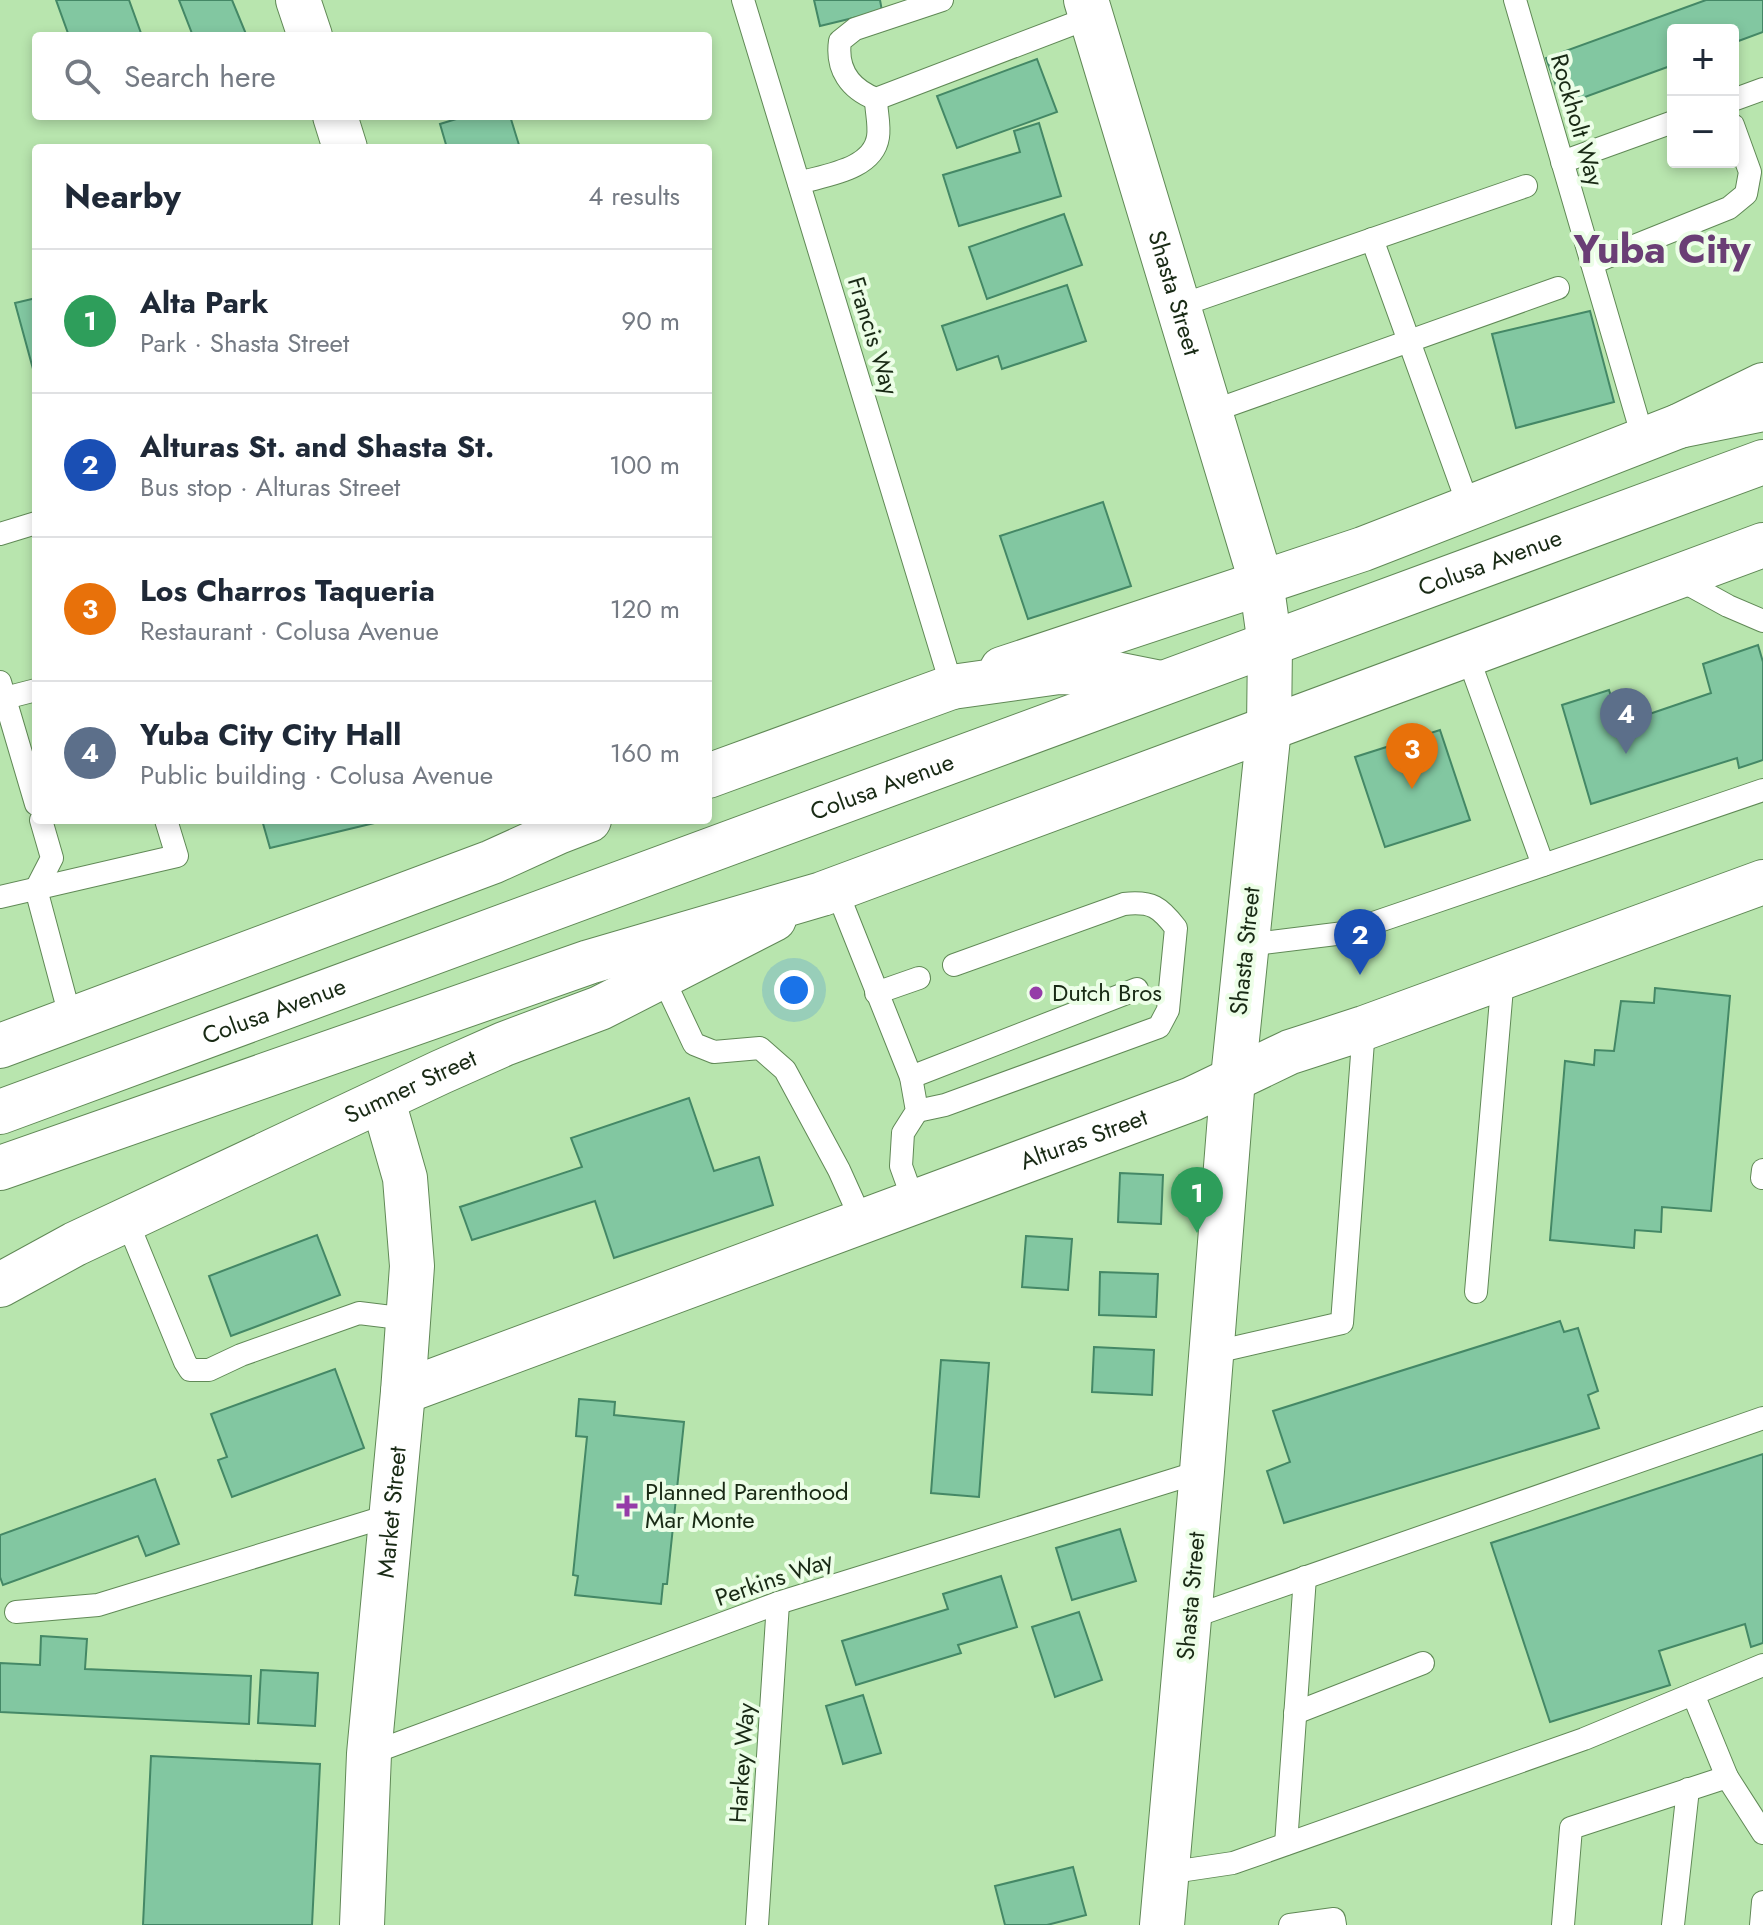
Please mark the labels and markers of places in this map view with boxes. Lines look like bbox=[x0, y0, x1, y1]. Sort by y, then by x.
pin: 4 bbox=[1600, 688, 1652, 754]
pin: 3 bbox=[1386, 723, 1438, 789]
pin: 2 bbox=[1334, 909, 1386, 975]
place label: Dutch Bros bbox=[1052, 975, 1162, 1010]
marker: Dutch Bros bbox=[1027, 984, 1045, 1002]
pin: 1 bbox=[1171, 1167, 1223, 1233]
place label: Planned Parenthood Mar Monte bbox=[645, 1474, 849, 1537]
marker: Planned Parenthood Mar Monte bbox=[616, 1495, 638, 1517]

